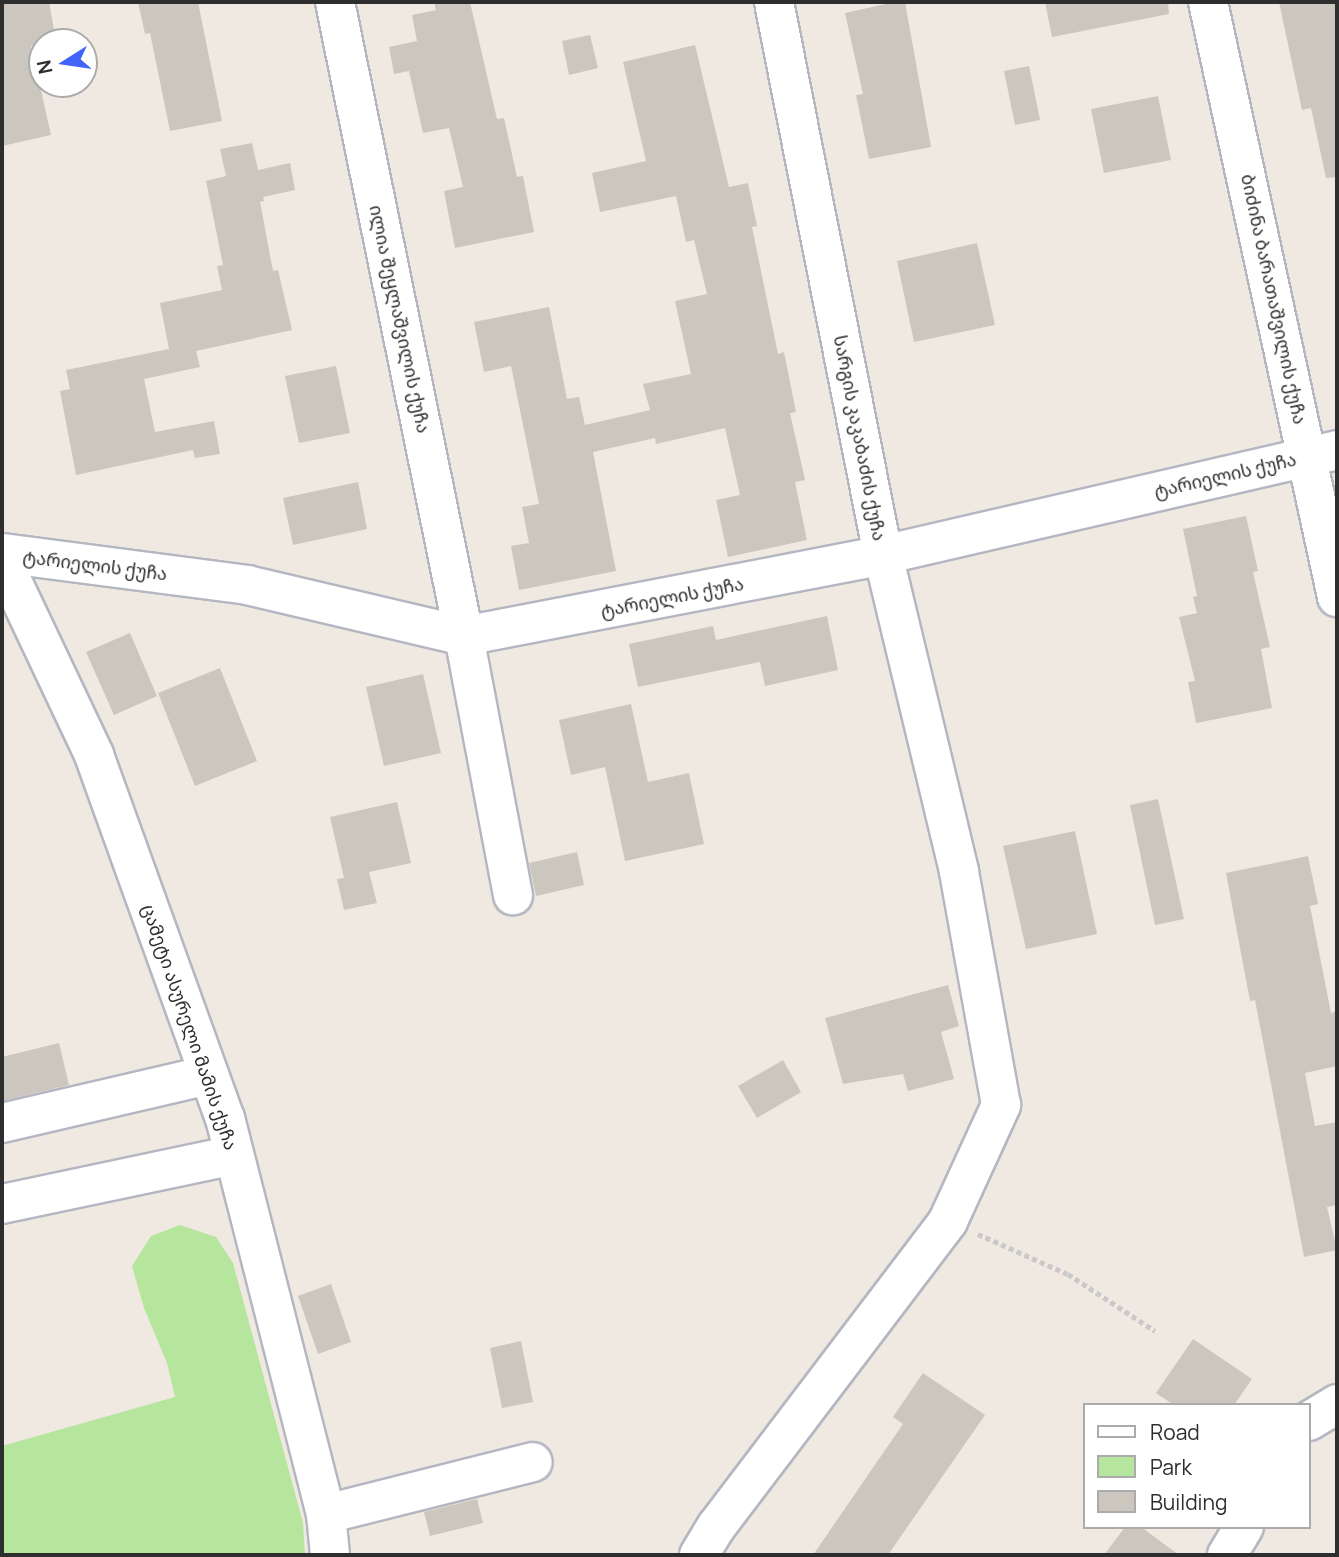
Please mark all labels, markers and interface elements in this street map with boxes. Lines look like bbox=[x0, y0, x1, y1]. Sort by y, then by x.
north arrow bbox=[28, 28, 98, 98]
text: N bbox=[30, 58, 59, 76]
street label: ბიძინა ბარათაშვილის ქუჩა bbox=[1237, 172, 1311, 426]
street label: ილია შეყლაშვილის ქუჩა bbox=[365, 203, 435, 435]
street label: სარგის კაკაბაძის ქუჩა bbox=[829, 333, 891, 543]
street label: ტარიელის ქუჩა bbox=[1152, 448, 1298, 502]
street label: ტარიელის ქუჩა bbox=[22, 545, 168, 585]
street label: ტარიელის ქუჩა bbox=[599, 573, 745, 621]
street label: ცამეტი ასურელი მამის ქუჩა bbox=[138, 901, 242, 1153]
legend bbox=[1084, 1403, 1311, 1529]
text: Road bbox=[1150, 1418, 1200, 1446]
text: Park bbox=[1150, 1453, 1192, 1481]
text: Building bbox=[1150, 1488, 1227, 1516]

